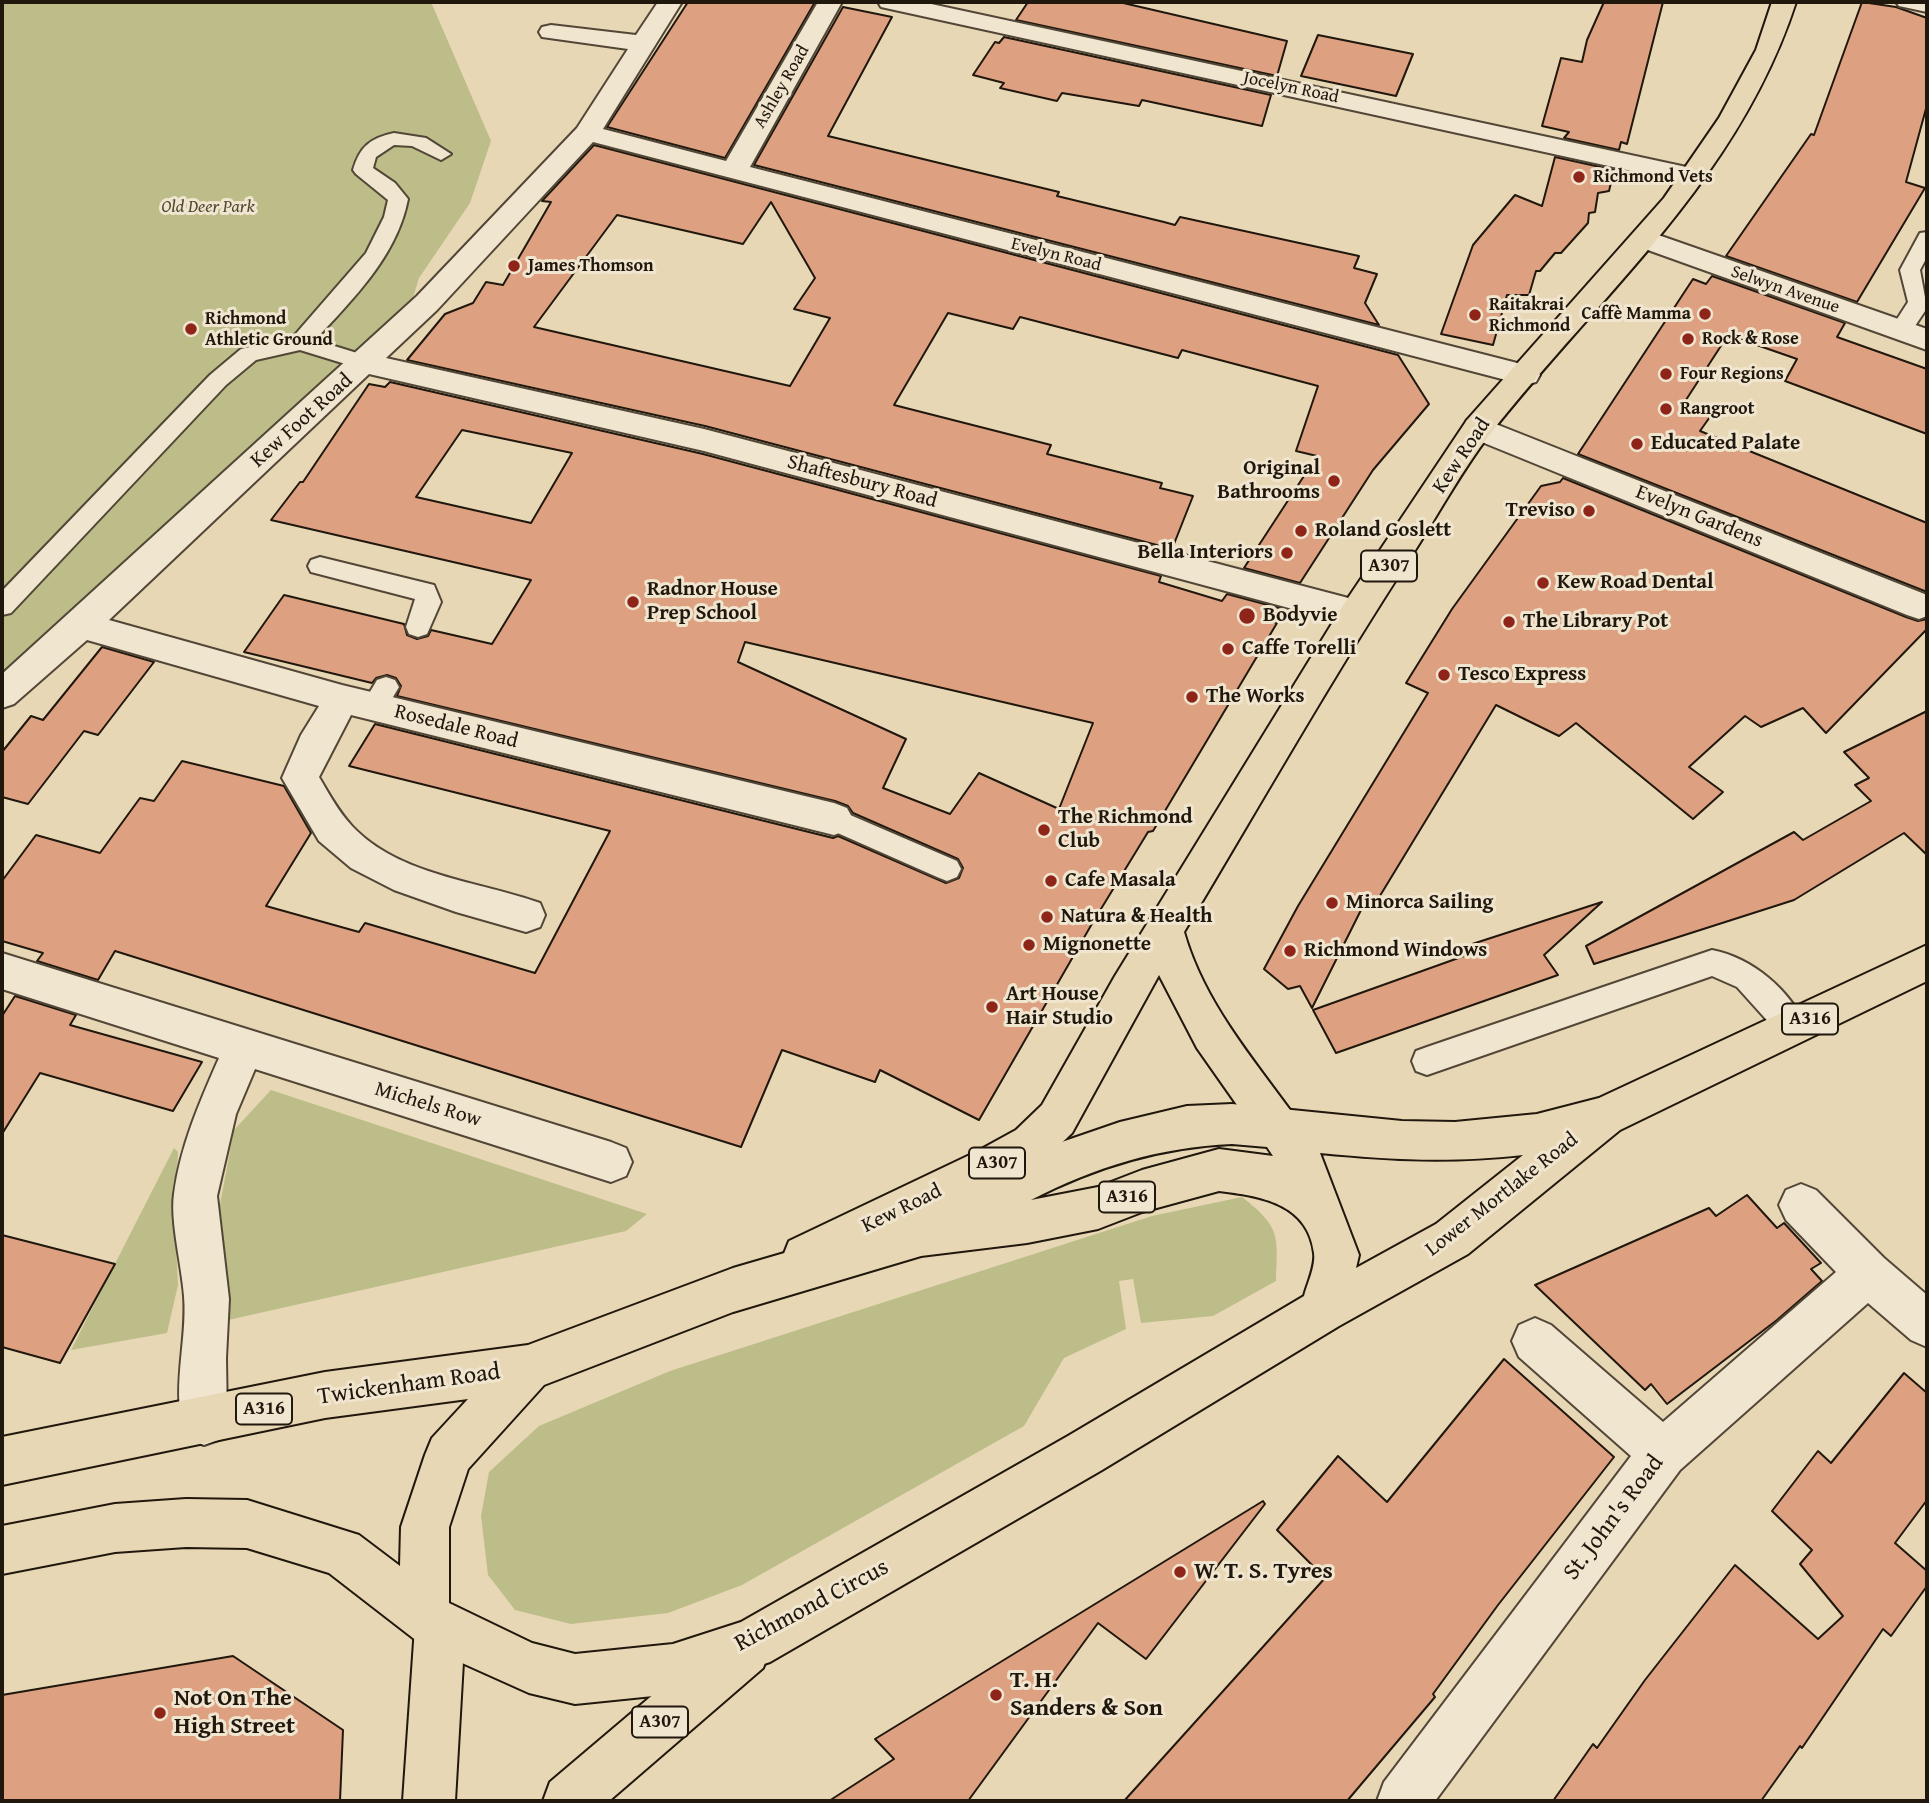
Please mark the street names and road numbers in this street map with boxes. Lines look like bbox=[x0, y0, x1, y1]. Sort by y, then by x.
street label: Ashley Road bbox=[750, 42, 814, 132]
street label: Jocelyn Road bbox=[1241, 67, 1341, 109]
street label: Evelyn Road bbox=[1009, 233, 1103, 277]
street label: Selwyn Avenue bbox=[1728, 261, 1842, 319]
street label: Kew Foot Road bbox=[246, 369, 358, 473]
street label: Kew Road bbox=[1428, 413, 1496, 499]
street label: Shaftesbury Road bbox=[784, 450, 940, 514]
street label: Evelyn Gardens bbox=[1632, 480, 1766, 554]
road number: A307 bbox=[1361, 551, 1417, 582]
street label: Rosedale Road bbox=[392, 699, 520, 755]
road number: A316 bbox=[1782, 1004, 1838, 1035]
street label: Michels Row bbox=[372, 1077, 484, 1133]
street label: Lower Mortlake Road bbox=[1421, 1128, 1583, 1262]
road number: A307 bbox=[969, 1148, 1025, 1178]
street label: Kew Road bbox=[858, 1179, 946, 1239]
road number: A316 bbox=[1099, 1182, 1155, 1212]
street label: Twickenham Road bbox=[316, 1358, 502, 1412]
road number: A316 bbox=[236, 1394, 292, 1424]
street label: St. John's Road bbox=[1558, 1450, 1670, 1586]
street label: Richmond Circus bbox=[730, 1553, 894, 1659]
road number: A307 bbox=[632, 1706, 688, 1738]

